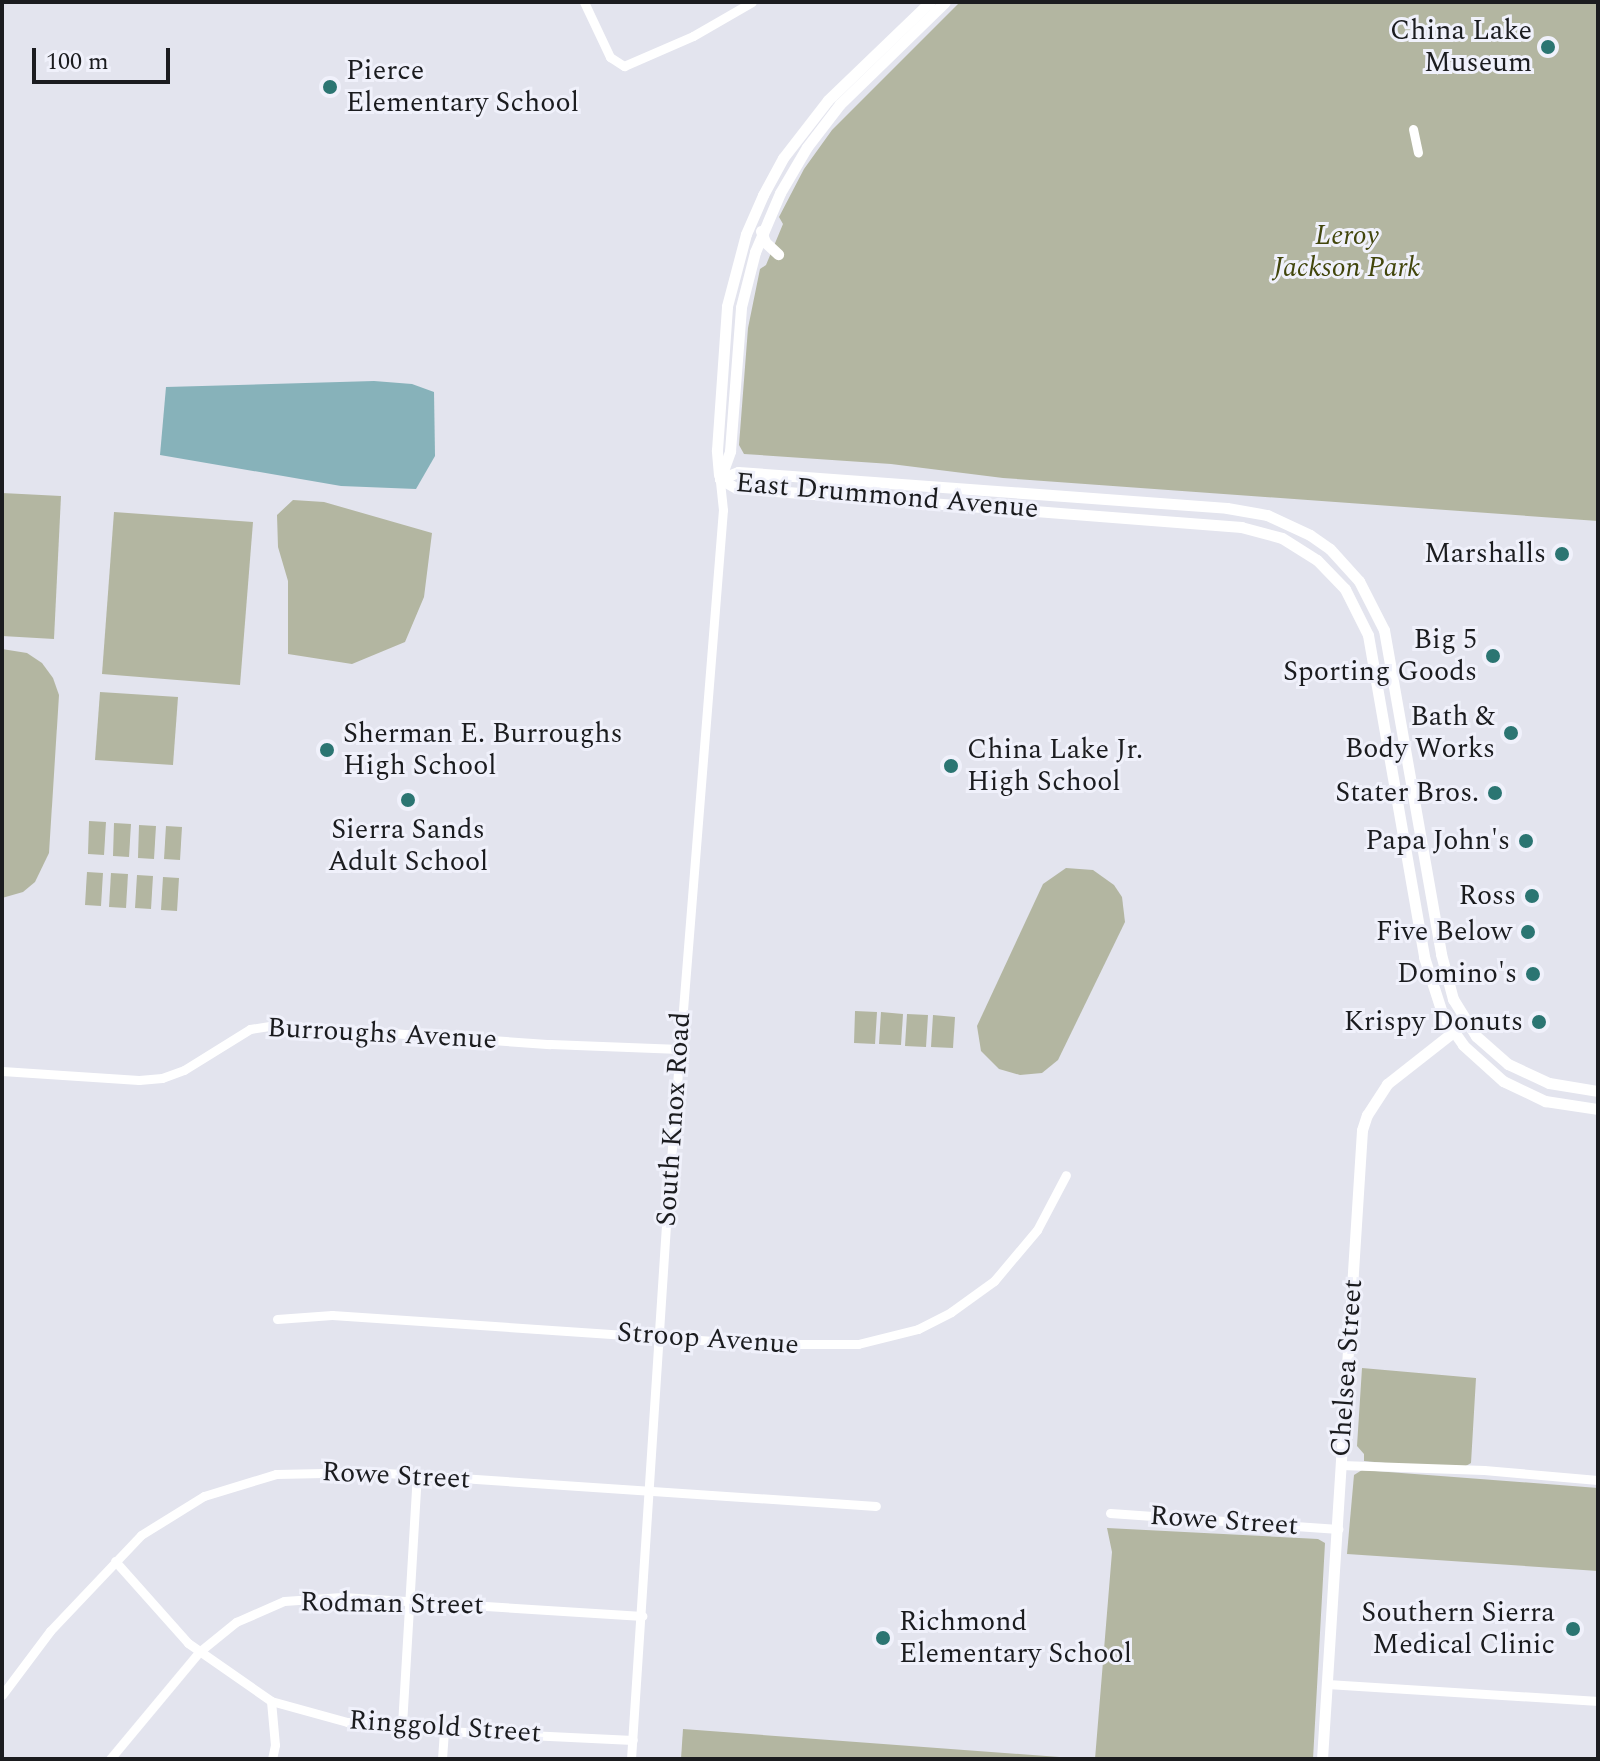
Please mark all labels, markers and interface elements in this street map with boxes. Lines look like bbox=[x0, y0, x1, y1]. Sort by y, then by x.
place label: China Lake Museum bbox=[1390, 14, 1532, 80]
scale bar bbox=[36, 32, 174, 82]
marker: China Lake Museum bbox=[1539, 38, 1557, 56]
text: 100 m bbox=[46, 44, 109, 80]
place label: Pierce Elementary School bbox=[346, 54, 579, 120]
marker: Pierce Elementary School bbox=[321, 78, 339, 96]
park label: Leroy Jackson Park bbox=[1274, 219, 1420, 285]
street label: East Drummond Avenue bbox=[734, 466, 1040, 526]
place label: Marshalls bbox=[1424, 537, 1546, 571]
marker: Marshalls bbox=[1553, 545, 1571, 563]
place label: Big 5 Sporting Goods bbox=[1283, 623, 1477, 689]
marker: Big 5 Sporting Goods bbox=[1484, 647, 1502, 665]
place label: Bath & Body Works bbox=[1345, 700, 1495, 766]
place label: Sherman E. Burroughs High School bbox=[343, 717, 623, 783]
marker: Bath & Body Works bbox=[1502, 724, 1520, 742]
place label: China Lake Jr. High School bbox=[967, 733, 1143, 799]
marker: Sherman E. Burroughs High School bbox=[318, 741, 336, 759]
marker: China Lake Jr. High School bbox=[942, 757, 960, 775]
place label: Stater Bros. bbox=[1335, 776, 1479, 810]
marker: Stater Bros. bbox=[1486, 784, 1504, 802]
marker: Sierra Sands Adult School bbox=[399, 791, 417, 809]
place label: Sierra Sands Adult School bbox=[328, 813, 488, 879]
place label: Papa John's bbox=[1365, 824, 1510, 858]
marker: Papa John's bbox=[1517, 832, 1535, 850]
place label: Ross bbox=[1458, 879, 1516, 913]
marker: Ross bbox=[1523, 887, 1541, 905]
place label: Five Below bbox=[1376, 915, 1512, 949]
marker: Five Below bbox=[1519, 923, 1537, 941]
place label: Domino's bbox=[1397, 957, 1517, 991]
marker: Domino's bbox=[1524, 965, 1542, 983]
place label: Krispy Donuts bbox=[1344, 1005, 1523, 1039]
street label: Burroughs Avenue bbox=[266, 1011, 498, 1057]
street label: South Knox Road bbox=[650, 1011, 698, 1227]
marker: Krispy Donuts bbox=[1530, 1013, 1548, 1031]
street label: Chelsea Street bbox=[1324, 1278, 1370, 1458]
street label: Stroop Avenue bbox=[616, 1316, 800, 1362]
street label: Rowe Street bbox=[321, 1455, 471, 1497]
street label: Rowe Street bbox=[1149, 1499, 1299, 1543]
street label: Rodman Street bbox=[300, 1586, 484, 1622]
place label: Southern Sierra Medical Clinic bbox=[1361, 1596, 1555, 1662]
place label: Richmond Elementary School bbox=[899, 1605, 1132, 1671]
marker: Southern Sierra Medical Clinic bbox=[1562, 1618, 1584, 1640]
marker: Richmond Elementary School bbox=[874, 1629, 892, 1647]
street label: Ringgold Street bbox=[348, 1704, 542, 1750]

